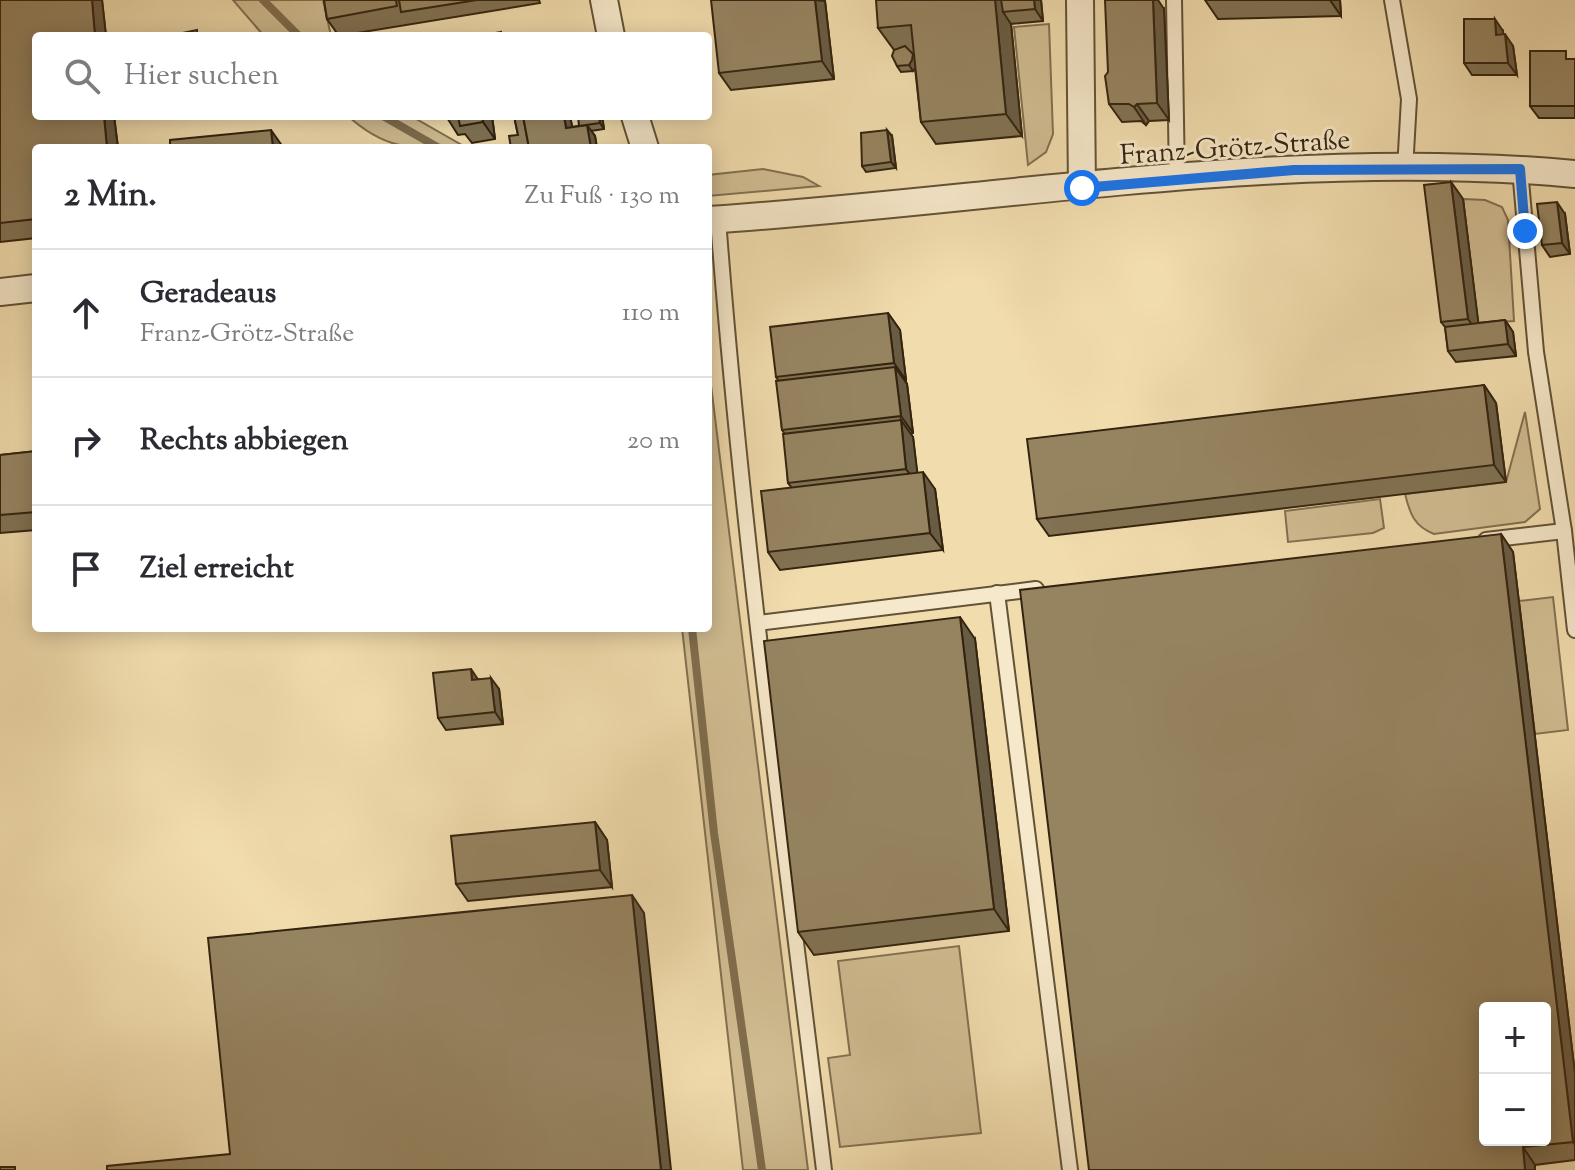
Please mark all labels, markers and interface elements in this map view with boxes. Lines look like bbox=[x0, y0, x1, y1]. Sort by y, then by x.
search box bbox=[32, 32, 712, 120]
icon: search bbox=[60, 54, 104, 98]
text: Hier suchen bbox=[124, 55, 279, 98]
street label: Franz-Grötz-Straße bbox=[1119, 121, 1352, 177]
route start bbox=[1064, 170, 1100, 206]
text: 2 Min. bbox=[64, 172, 157, 221]
text: Zu Fuß · 130 m bbox=[525, 178, 680, 215]
route end bbox=[1507, 213, 1543, 249]
text: Geradeaus bbox=[140, 273, 276, 316]
icon: ahead bbox=[64, 291, 108, 335]
text: 110 m bbox=[622, 295, 680, 332]
text: Franz-Grötz-Straße bbox=[140, 316, 354, 353]
icon: right bbox=[64, 419, 108, 463]
text: Rechts abbiegen bbox=[140, 420, 348, 463]
text: 20 m bbox=[627, 423, 680, 460]
icon: arrive bbox=[64, 547, 108, 591]
text: Ziel erreicht bbox=[140, 548, 294, 591]
map controls bbox=[1479, 1002, 1551, 1146]
button: + bbox=[1479, 1002, 1551, 1074]
button: − bbox=[1479, 1074, 1551, 1146]

